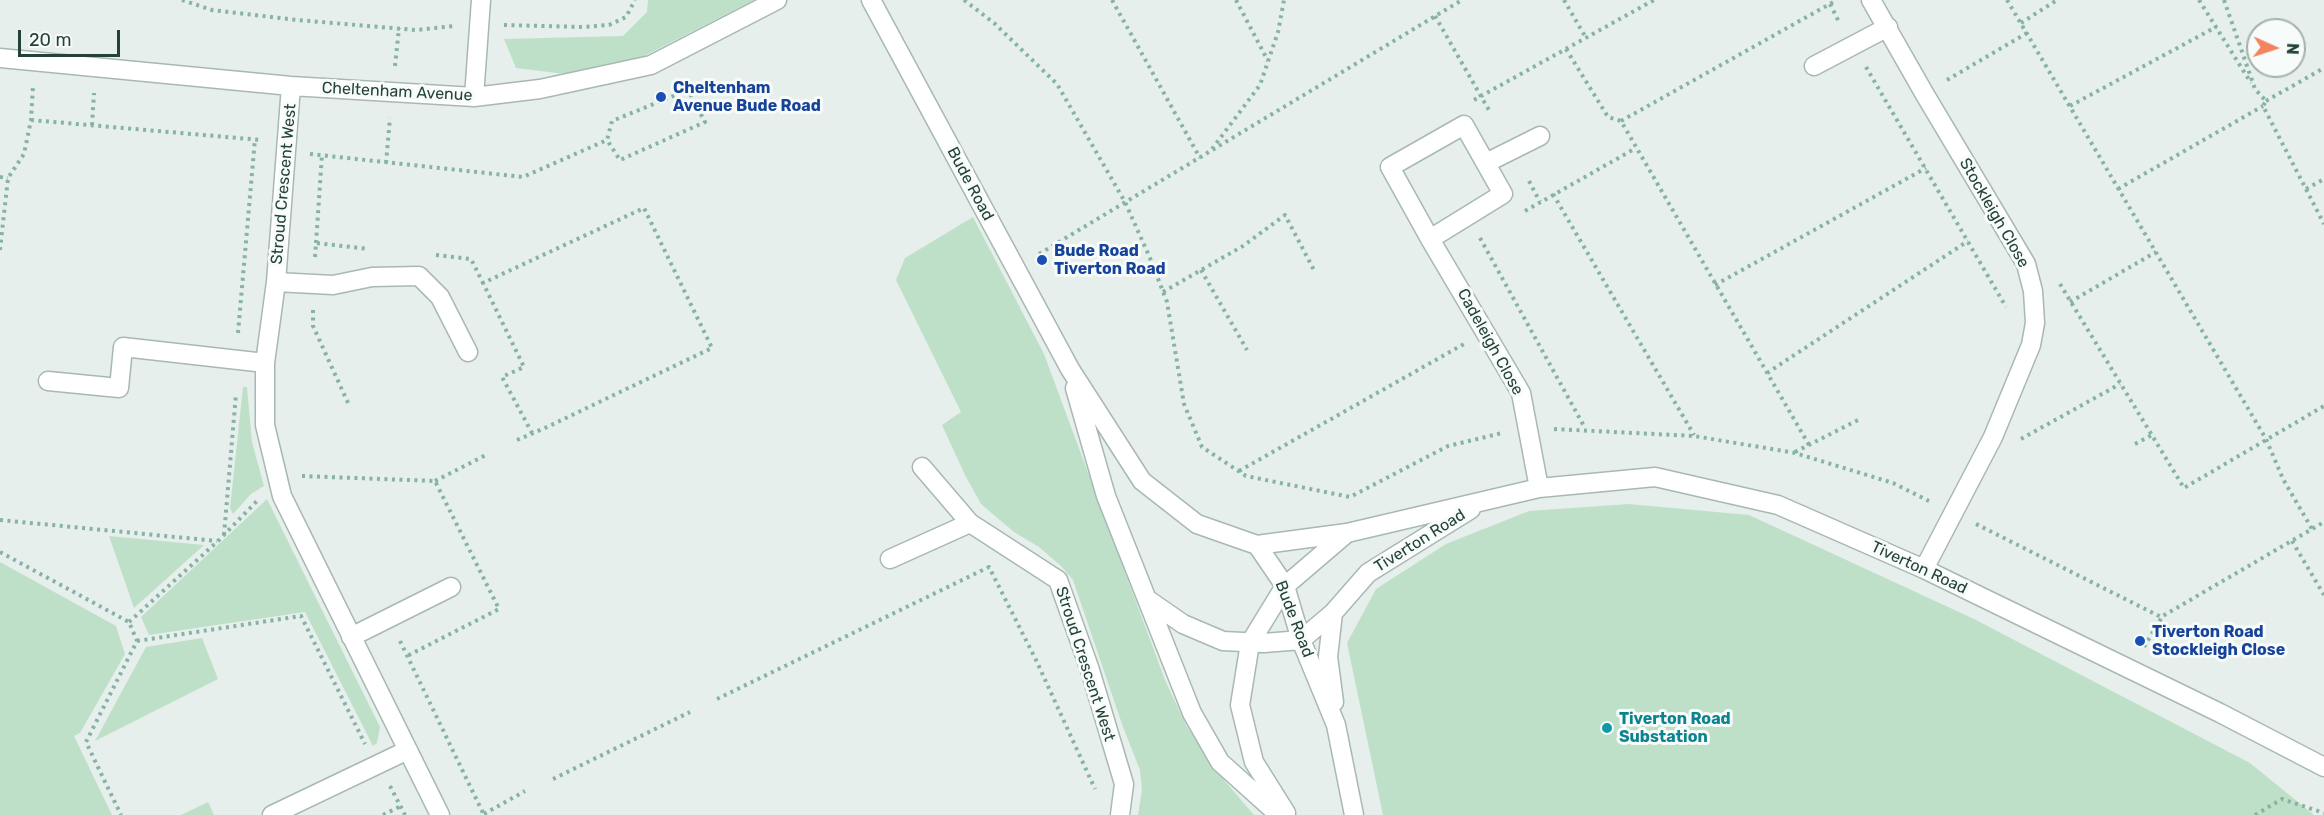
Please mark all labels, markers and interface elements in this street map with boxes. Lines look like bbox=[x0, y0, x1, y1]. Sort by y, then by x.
scale bar bbox=[21, 18, 123, 56]
north arrow bbox=[2246, 18, 2306, 78]
text: 20 m bbox=[29, 29, 71, 51]
text: N bbox=[2283, 43, 2302, 55]
street label: Cheltenham Avenue bbox=[321, 78, 473, 106]
place label: Cheltenham Avenue Bude Road bbox=[673, 78, 821, 116]
marker: Cheltenham Avenue Bude Road bbox=[654, 90, 668, 104]
street label: Stroud Crescent West bbox=[267, 103, 301, 265]
street label: Bude Road bbox=[943, 144, 997, 224]
street label: Stockleigh Close bbox=[1955, 155, 2033, 271]
place label: Bude Road Tiverton Road bbox=[1054, 241, 1166, 279]
marker: Bude Road Tiverton Road bbox=[1035, 253, 1049, 267]
street label: Cadeleigh Close bbox=[1453, 285, 1527, 399]
street label: Tiverton Road bbox=[1371, 505, 1469, 577]
street label: Tiverton Road bbox=[1868, 537, 1970, 599]
street label: Bude Road bbox=[1271, 578, 1317, 660]
street label: Stroud Crescent West bbox=[1051, 584, 1119, 744]
place label: Tiverton Road Stockleigh Close bbox=[2152, 622, 2285, 660]
marker: Tiverton Road Stockleigh Close bbox=[2133, 634, 2147, 648]
place label: Tiverton Road Substation bbox=[1619, 709, 1731, 747]
marker: Tiverton Road Substation bbox=[1600, 721, 1614, 735]

